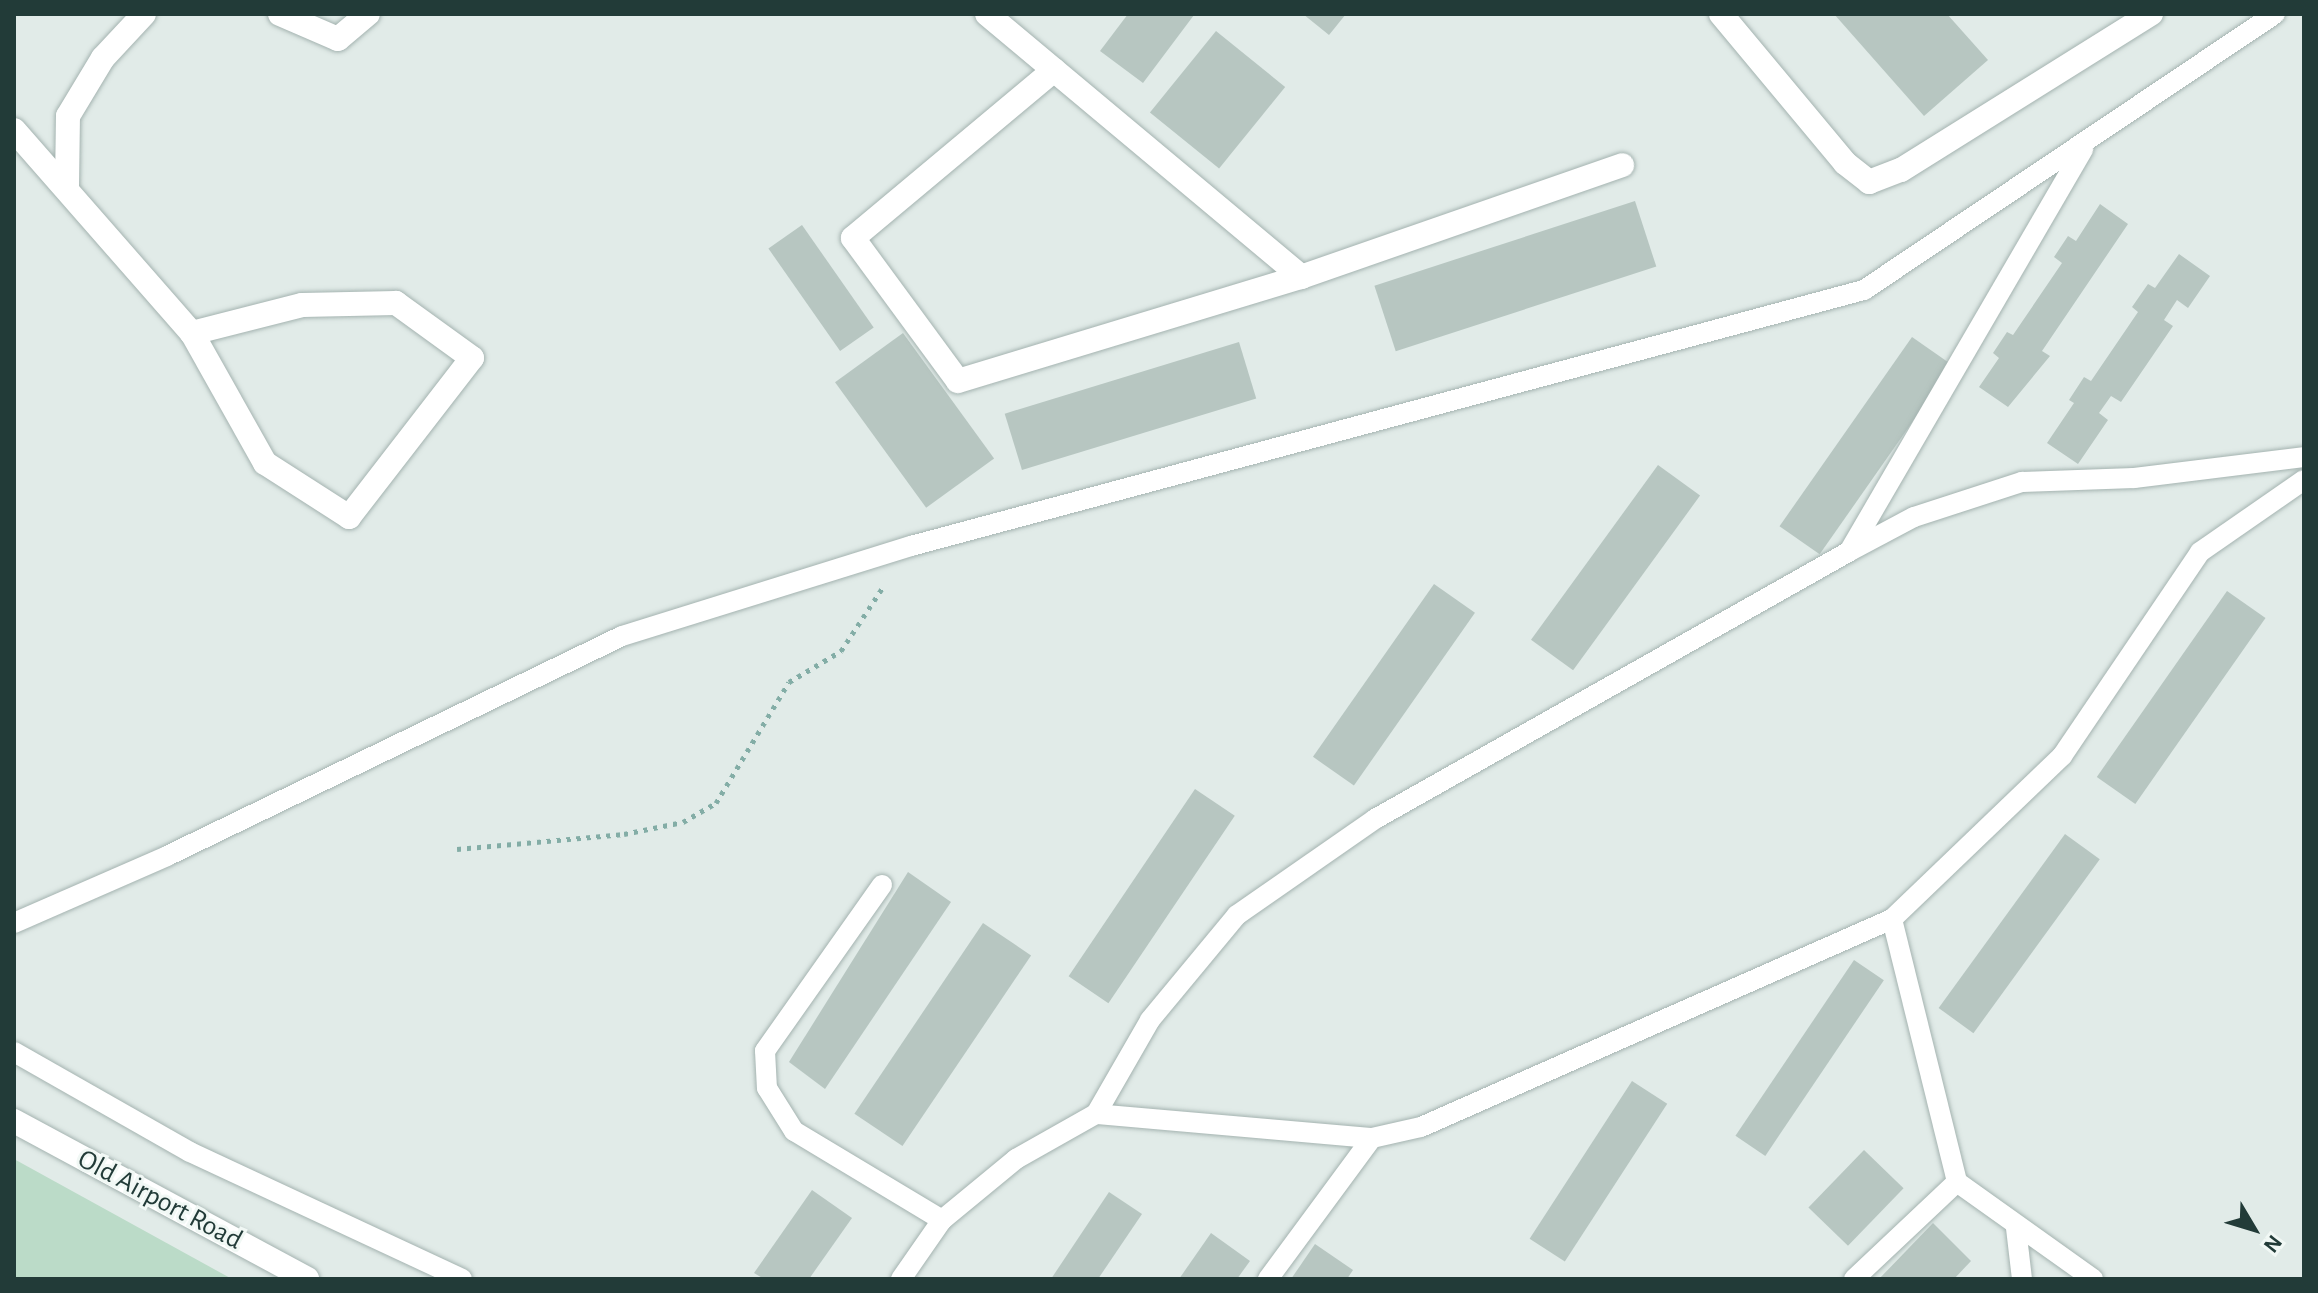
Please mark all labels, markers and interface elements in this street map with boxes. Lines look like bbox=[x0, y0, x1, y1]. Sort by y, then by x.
street label: Old Airport Road bbox=[72, 1142, 248, 1258]
north arrow bbox=[2214, 1189, 2294, 1269]
text: N bbox=[2260, 1231, 2286, 1257]

